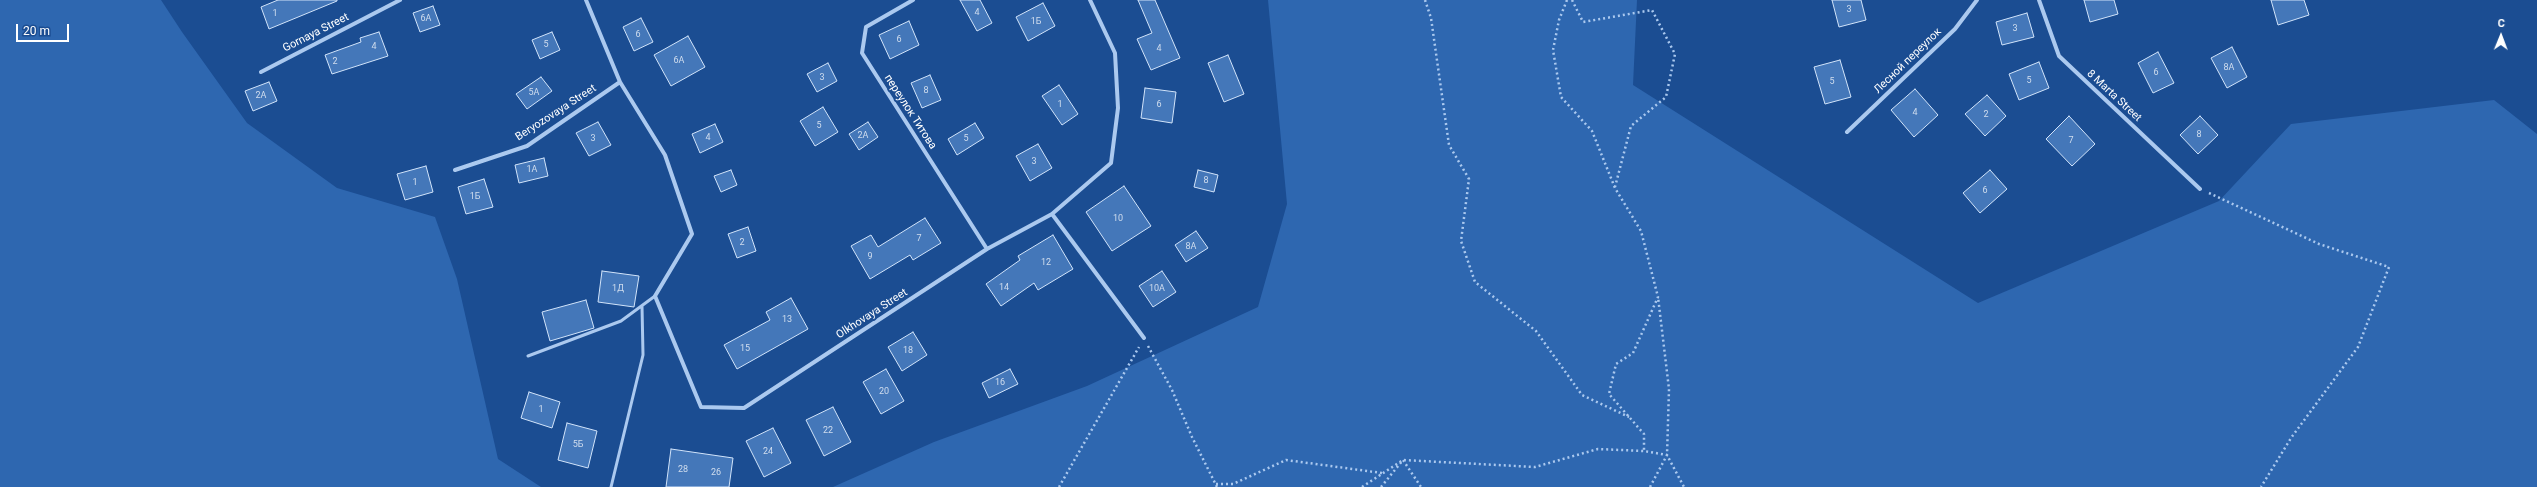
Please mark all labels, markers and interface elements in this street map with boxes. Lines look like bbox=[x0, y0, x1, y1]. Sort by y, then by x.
house number: 3 bbox=[1846, 5, 1852, 15]
house number: 4 bbox=[974, 8, 980, 18]
house number: 1 bbox=[272, 9, 278, 19]
street label: Gornaya Street bbox=[281, 11, 351, 55]
house number: 6А bbox=[421, 14, 431, 24]
scale bar bbox=[18, 16, 71, 42]
north arrow bbox=[2481, 16, 2521, 56]
house number: 1Б bbox=[1031, 17, 1041, 27]
text: С bbox=[2497, 17, 2505, 30]
text: 20 m bbox=[23, 24, 50, 38]
house number: 3 bbox=[2012, 24, 2018, 34]
street label: Лесной переулок bbox=[1871, 25, 1945, 97]
house number: 6 bbox=[635, 30, 641, 40]
house number: 6 bbox=[896, 35, 902, 45]
house number: 5 bbox=[543, 40, 549, 50]
house number: 4 bbox=[371, 42, 377, 52]
house number: 4 bbox=[1156, 44, 1162, 54]
house number: 6А bbox=[674, 56, 684, 66]
house number: 2 bbox=[332, 57, 338, 67]
house number: 8А bbox=[2224, 63, 2234, 73]
street label: 8 Marta Street bbox=[2084, 67, 2144, 125]
house number: 6 bbox=[2153, 68, 2159, 78]
street label: переулок Титова bbox=[881, 72, 939, 152]
house number: 3 bbox=[819, 73, 825, 83]
house number: 5 bbox=[2026, 76, 2032, 86]
house number: 5 bbox=[1829, 77, 1835, 87]
street label: Beryozovaya Street bbox=[513, 82, 599, 144]
house number: 8 bbox=[923, 86, 929, 96]
house number: 5А bbox=[529, 88, 539, 98]
house number: 2А bbox=[256, 91, 266, 101]
house number: 1 bbox=[1057, 100, 1063, 110]
house number: 6 bbox=[1156, 100, 1162, 110]
house number: 4 bbox=[1912, 108, 1918, 118]
house number: 2 bbox=[1983, 110, 1989, 120]
house number: 5 bbox=[816, 121, 822, 131]
house number: 8 bbox=[2196, 130, 2202, 140]
house number: 2А bbox=[858, 131, 868, 141]
house number: 4 bbox=[705, 133, 711, 143]
house number: 3 bbox=[590, 134, 596, 144]
house number: 5 bbox=[963, 134, 969, 144]
house number: 7 bbox=[2068, 136, 2074, 146]
house number: 3 bbox=[1031, 157, 1037, 167]
house number: 1А bbox=[527, 165, 537, 175]
house number: 8 bbox=[1203, 176, 1209, 186]
house number: 1 bbox=[412, 178, 418, 188]
house number: 6 bbox=[1982, 186, 1988, 196]
house number: 1Б bbox=[470, 192, 480, 202]
house number: 10 bbox=[1113, 214, 1123, 224]
house number: 7 bbox=[916, 234, 922, 244]
house number: 2 bbox=[739, 238, 745, 248]
house number: 8А bbox=[1186, 242, 1196, 252]
house number: 9 bbox=[867, 252, 873, 262]
house number: 12 bbox=[1041, 258, 1051, 268]
house number: 14 bbox=[999, 283, 1009, 293]
house number: 1Д bbox=[612, 284, 624, 294]
house number: 10А bbox=[1149, 284, 1165, 294]
street label: Olkhovaya Street bbox=[834, 286, 910, 342]
house number: 13 bbox=[782, 315, 792, 325]
house number: 15 bbox=[740, 344, 750, 354]
house number: 18 bbox=[903, 346, 913, 356]
house number: 16 bbox=[995, 378, 1005, 388]
house number: 20 bbox=[879, 387, 889, 397]
house number: 1 bbox=[538, 405, 544, 415]
house number: 22 bbox=[823, 426, 833, 436]
house number: 5Б bbox=[573, 440, 583, 450]
house number: 24 bbox=[763, 447, 773, 457]
house number: 28 bbox=[678, 465, 688, 475]
house number: 26 bbox=[711, 468, 721, 478]

